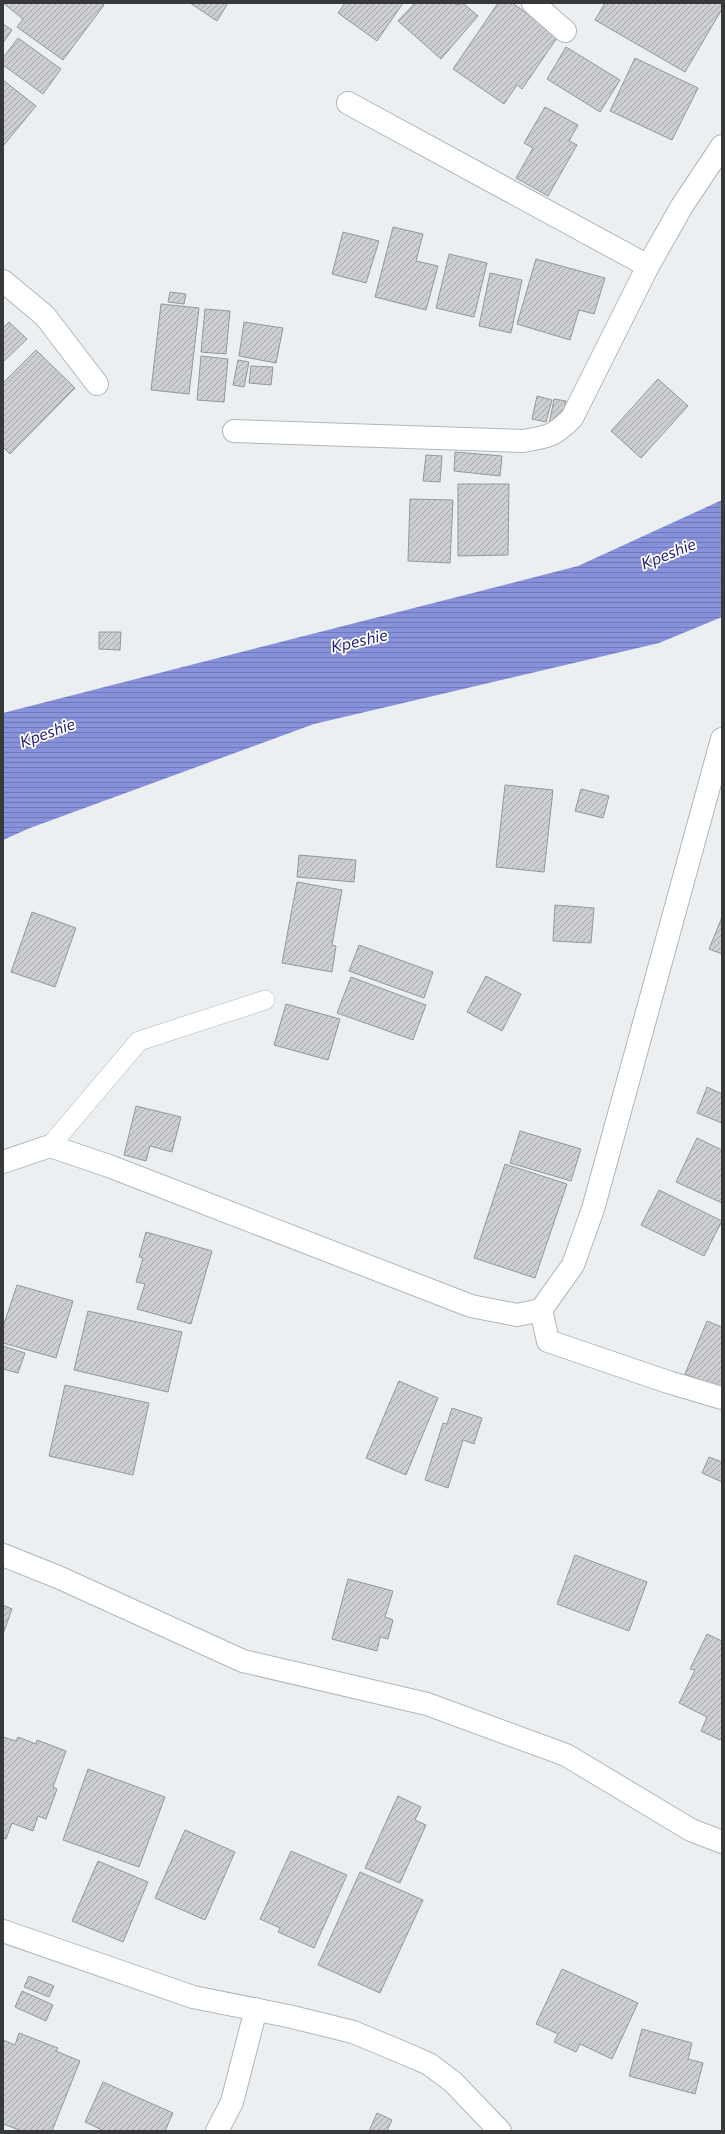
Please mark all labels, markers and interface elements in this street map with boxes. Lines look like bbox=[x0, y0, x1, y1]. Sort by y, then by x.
water label: Kpeshie bbox=[638, 533, 699, 573]
water label: Kpeshie bbox=[329, 624, 390, 656]
water label: Kpeshie bbox=[17, 713, 78, 751]

